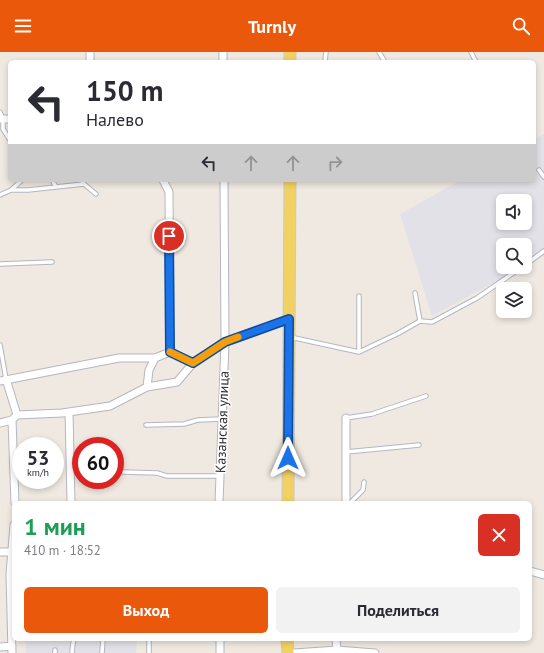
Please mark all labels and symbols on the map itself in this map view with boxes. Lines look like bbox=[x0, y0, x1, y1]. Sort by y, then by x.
pin bbox=[152, 219, 186, 253]
street label: Казанская улица bbox=[211, 371, 233, 473]
speed limit sign: 60 bbox=[72, 437, 124, 489]
position arrow bbox=[267, 437, 309, 479]

